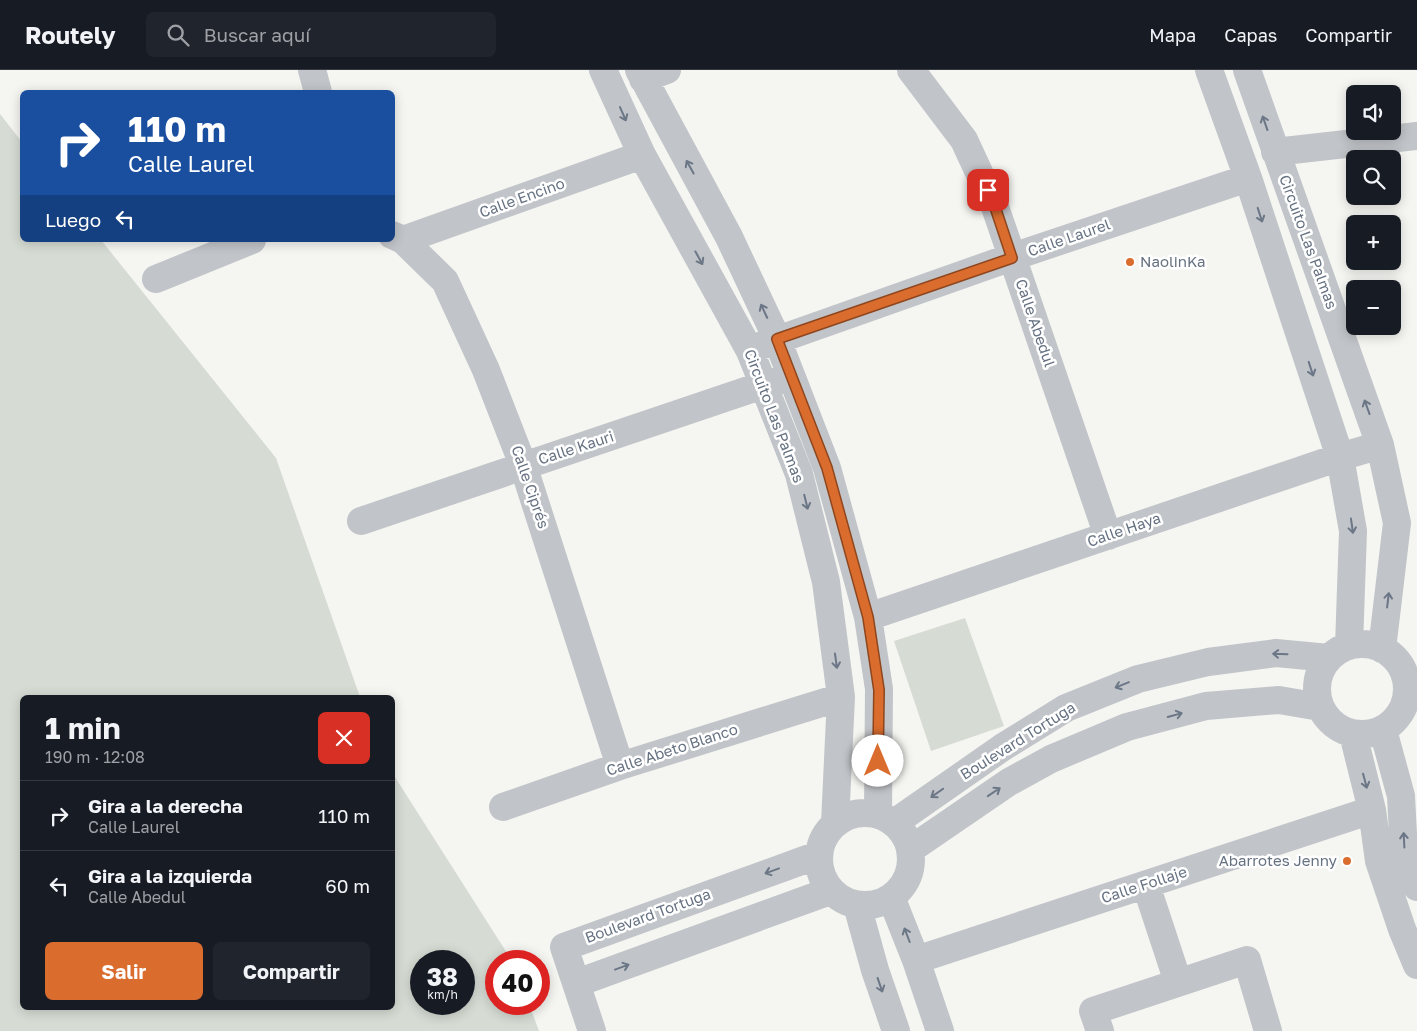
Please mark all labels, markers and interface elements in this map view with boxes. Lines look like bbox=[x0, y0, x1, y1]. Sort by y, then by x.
search box bbox=[146, 12, 496, 57]
text: Routely bbox=[25, 20, 116, 49]
icon: search bbox=[164, 21, 192, 49]
text: Buscar aquí bbox=[204, 23, 310, 46]
text: Mapa bbox=[1149, 24, 1196, 46]
text: Capas bbox=[1224, 24, 1277, 46]
text: Compartir bbox=[1305, 24, 1392, 46]
map controls bbox=[1346, 85, 1401, 335]
button: sound bbox=[1346, 85, 1401, 140]
one-way arrow bbox=[619, 106, 628, 121]
text: 110 m bbox=[128, 108, 226, 150]
icon: right bbox=[45, 110, 110, 175]
one-way arrow bbox=[1260, 115, 1269, 131]
text: Calle Laurel bbox=[128, 150, 254, 177]
button: search bbox=[1346, 150, 1401, 205]
one-way arrow bbox=[685, 159, 695, 174]
pin bbox=[967, 169, 1009, 211]
street label: Circuito Las Palmas bbox=[1276, 172, 1342, 311]
street label: Calle Encino bbox=[477, 173, 567, 221]
icon: arrive bbox=[974, 176, 1002, 204]
icon: left bbox=[111, 205, 139, 233]
one-way arrow bbox=[1256, 207, 1266, 223]
text: Luego bbox=[45, 208, 101, 231]
street label: Calle Laurel bbox=[1025, 214, 1112, 260]
button: + bbox=[1346, 215, 1401, 270]
one-way arrow bbox=[695, 250, 704, 265]
place label: NaolinKa bbox=[1140, 252, 1206, 270]
marker: NaolinKa bbox=[1124, 256, 1136, 268]
street label: Calle Abedul bbox=[1013, 276, 1059, 369]
button: − bbox=[1346, 280, 1401, 335]
one-way arrow bbox=[758, 304, 768, 319]
street label: Circuito Las Palmas bbox=[741, 346, 809, 485]
one-way arrow bbox=[1307, 361, 1316, 377]
one-way arrow bbox=[1362, 400, 1371, 416]
street label: Calle Kauri bbox=[536, 426, 616, 468]
street label: Calle Ciprés bbox=[508, 443, 554, 530]
one-way arrow bbox=[802, 493, 811, 509]
street label: Calle Haya bbox=[1085, 508, 1163, 550]
one-way arrow bbox=[1347, 518, 1357, 534]
one-way arrow bbox=[1383, 593, 1393, 609]
one-way arrow bbox=[1273, 650, 1289, 659]
one-way arrow bbox=[832, 653, 842, 669]
one-way arrow bbox=[1115, 681, 1130, 690]
street label: Boulevard Tortuga bbox=[957, 698, 1078, 783]
one-way arrow bbox=[1166, 709, 1182, 719]
text: 1 min bbox=[45, 710, 121, 746]
button: close bbox=[318, 712, 370, 764]
street label: Calle Abeto Blanco bbox=[604, 719, 740, 779]
position arrow bbox=[851, 734, 903, 786]
text: 190 m · 12:08 bbox=[45, 747, 145, 767]
one-way arrow bbox=[1361, 773, 1370, 789]
one-way arrow bbox=[987, 787, 1001, 797]
one-way arrow bbox=[930, 788, 944, 798]
text: Gira a la derecha bbox=[88, 794, 243, 817]
icon: right bbox=[45, 802, 73, 830]
text: 110 m bbox=[318, 804, 370, 827]
text: Calle Laurel bbox=[88, 817, 180, 837]
one-way arrow bbox=[1399, 833, 1408, 849]
place label: Abarrotes Jenny bbox=[1219, 851, 1338, 869]
marker: Abarrotes Jenny bbox=[1341, 855, 1353, 867]
street label: Calle Follaje bbox=[1099, 862, 1189, 906]
text: Gira a la izquierda bbox=[88, 864, 252, 887]
one-way arrow bbox=[765, 867, 780, 876]
icon: left bbox=[45, 872, 73, 900]
text: 60 m bbox=[325, 874, 370, 897]
street label: Boulevard Tortuga bbox=[582, 884, 713, 946]
text: Calle Abedul bbox=[88, 887, 186, 907]
one-way arrow bbox=[901, 928, 910, 943]
button: Salir bbox=[45, 942, 203, 1000]
button: Compartir bbox=[213, 942, 370, 1000]
speed limit sign: 40 bbox=[485, 950, 550, 1015]
text: 38 bbox=[427, 961, 458, 992]
one-way arrow bbox=[614, 962, 630, 971]
one-way arrow bbox=[876, 977, 885, 993]
text: km/h bbox=[427, 987, 458, 1002]

